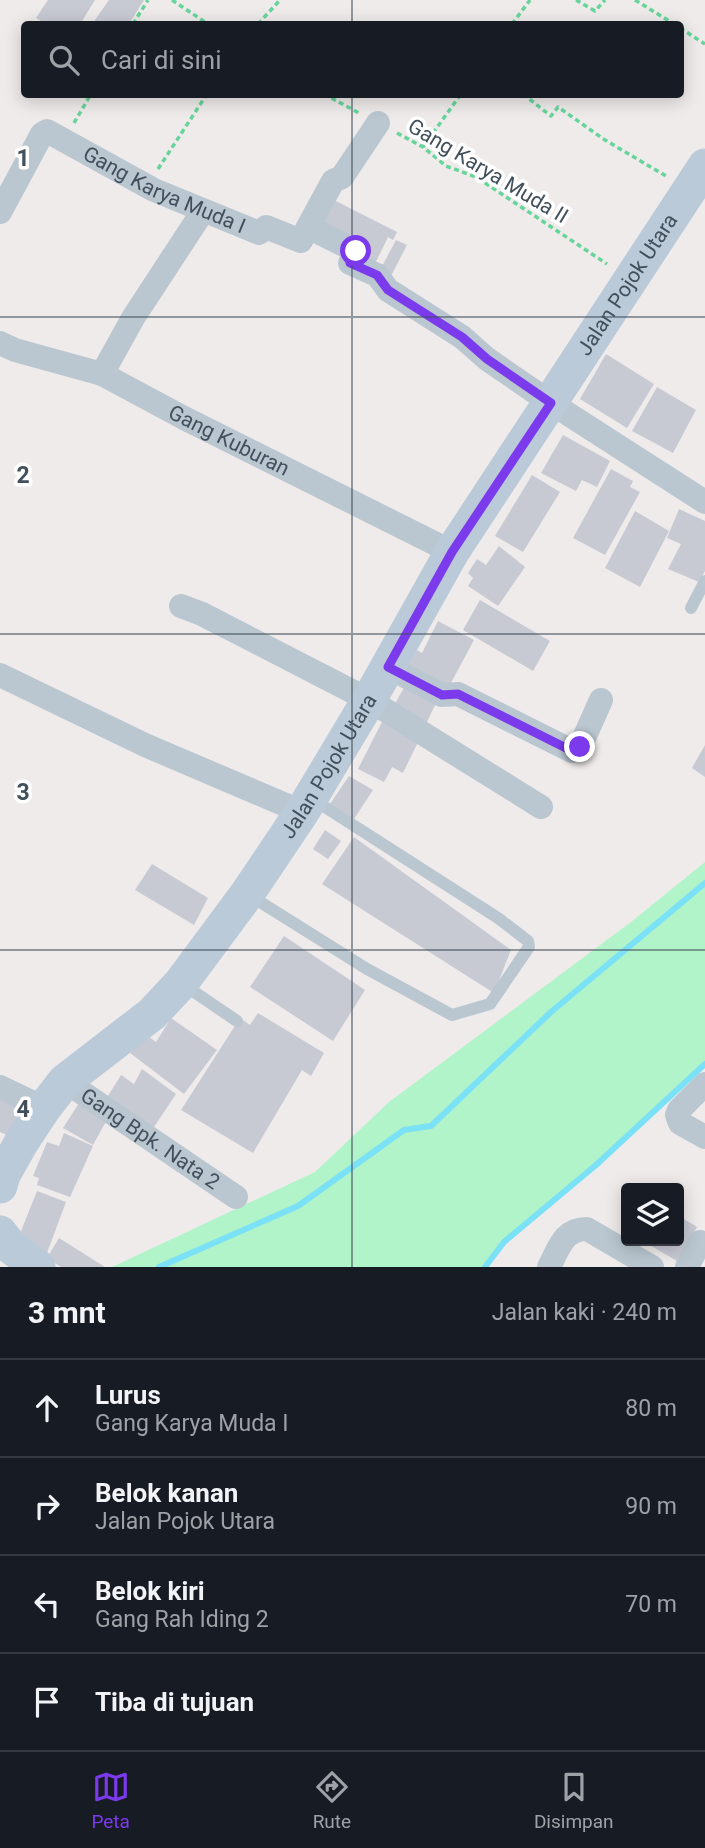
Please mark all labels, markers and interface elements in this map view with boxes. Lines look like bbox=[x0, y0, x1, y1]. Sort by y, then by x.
search box bbox=[21, 21, 684, 98]
icon: search bbox=[45, 41, 83, 79]
text: Cari di sini bbox=[101, 45, 222, 75]
street label: Gang Karya Muda II bbox=[404, 114, 572, 228]
street label: Gang Karya Muda I bbox=[79, 141, 249, 238]
text: 1 bbox=[16, 145, 30, 172]
street label: Jalan Pojok Utara bbox=[572, 209, 682, 360]
route start bbox=[340, 235, 371, 266]
street label: Gang Kuburan bbox=[164, 400, 293, 481]
text: 2 bbox=[16, 462, 30, 489]
street label: Jalan Pojok Utara bbox=[276, 690, 382, 843]
route end bbox=[564, 731, 595, 762]
text: 3 bbox=[16, 779, 30, 806]
street label: Gang Bpk. Nata 2 bbox=[76, 1083, 224, 1194]
text: 4 bbox=[16, 1096, 30, 1123]
map controls bbox=[621, 1183, 684, 1246]
button: layers bbox=[621, 1183, 684, 1246]
text: 3 mnt bbox=[28, 1295, 106, 1330]
text: Jalan kaki · 240 m bbox=[492, 1299, 677, 1326]
text: Lurus bbox=[95, 1380, 161, 1410]
icon: ahead bbox=[28, 1389, 66, 1427]
text: 80 m bbox=[625, 1395, 677, 1422]
text: Gang Karya Muda I bbox=[95, 1410, 289, 1437]
text: Belok kanan bbox=[95, 1478, 238, 1508]
icon: right bbox=[28, 1487, 66, 1525]
text: 90 m bbox=[625, 1493, 677, 1520]
text: Jalan Pojok Utara bbox=[95, 1508, 275, 1535]
text: Belok kiri bbox=[95, 1576, 205, 1606]
icon: left bbox=[28, 1585, 66, 1623]
text: 70 m bbox=[625, 1591, 677, 1618]
text: Gang Rah Iding 2 bbox=[95, 1606, 269, 1633]
icon: arrive bbox=[28, 1683, 66, 1721]
text: Tiba di tujuan bbox=[95, 1687, 254, 1717]
tab: Peta bbox=[91, 1768, 130, 1833]
tab: Rute bbox=[313, 1768, 351, 1833]
tab: Disimpan bbox=[534, 1768, 614, 1833]

